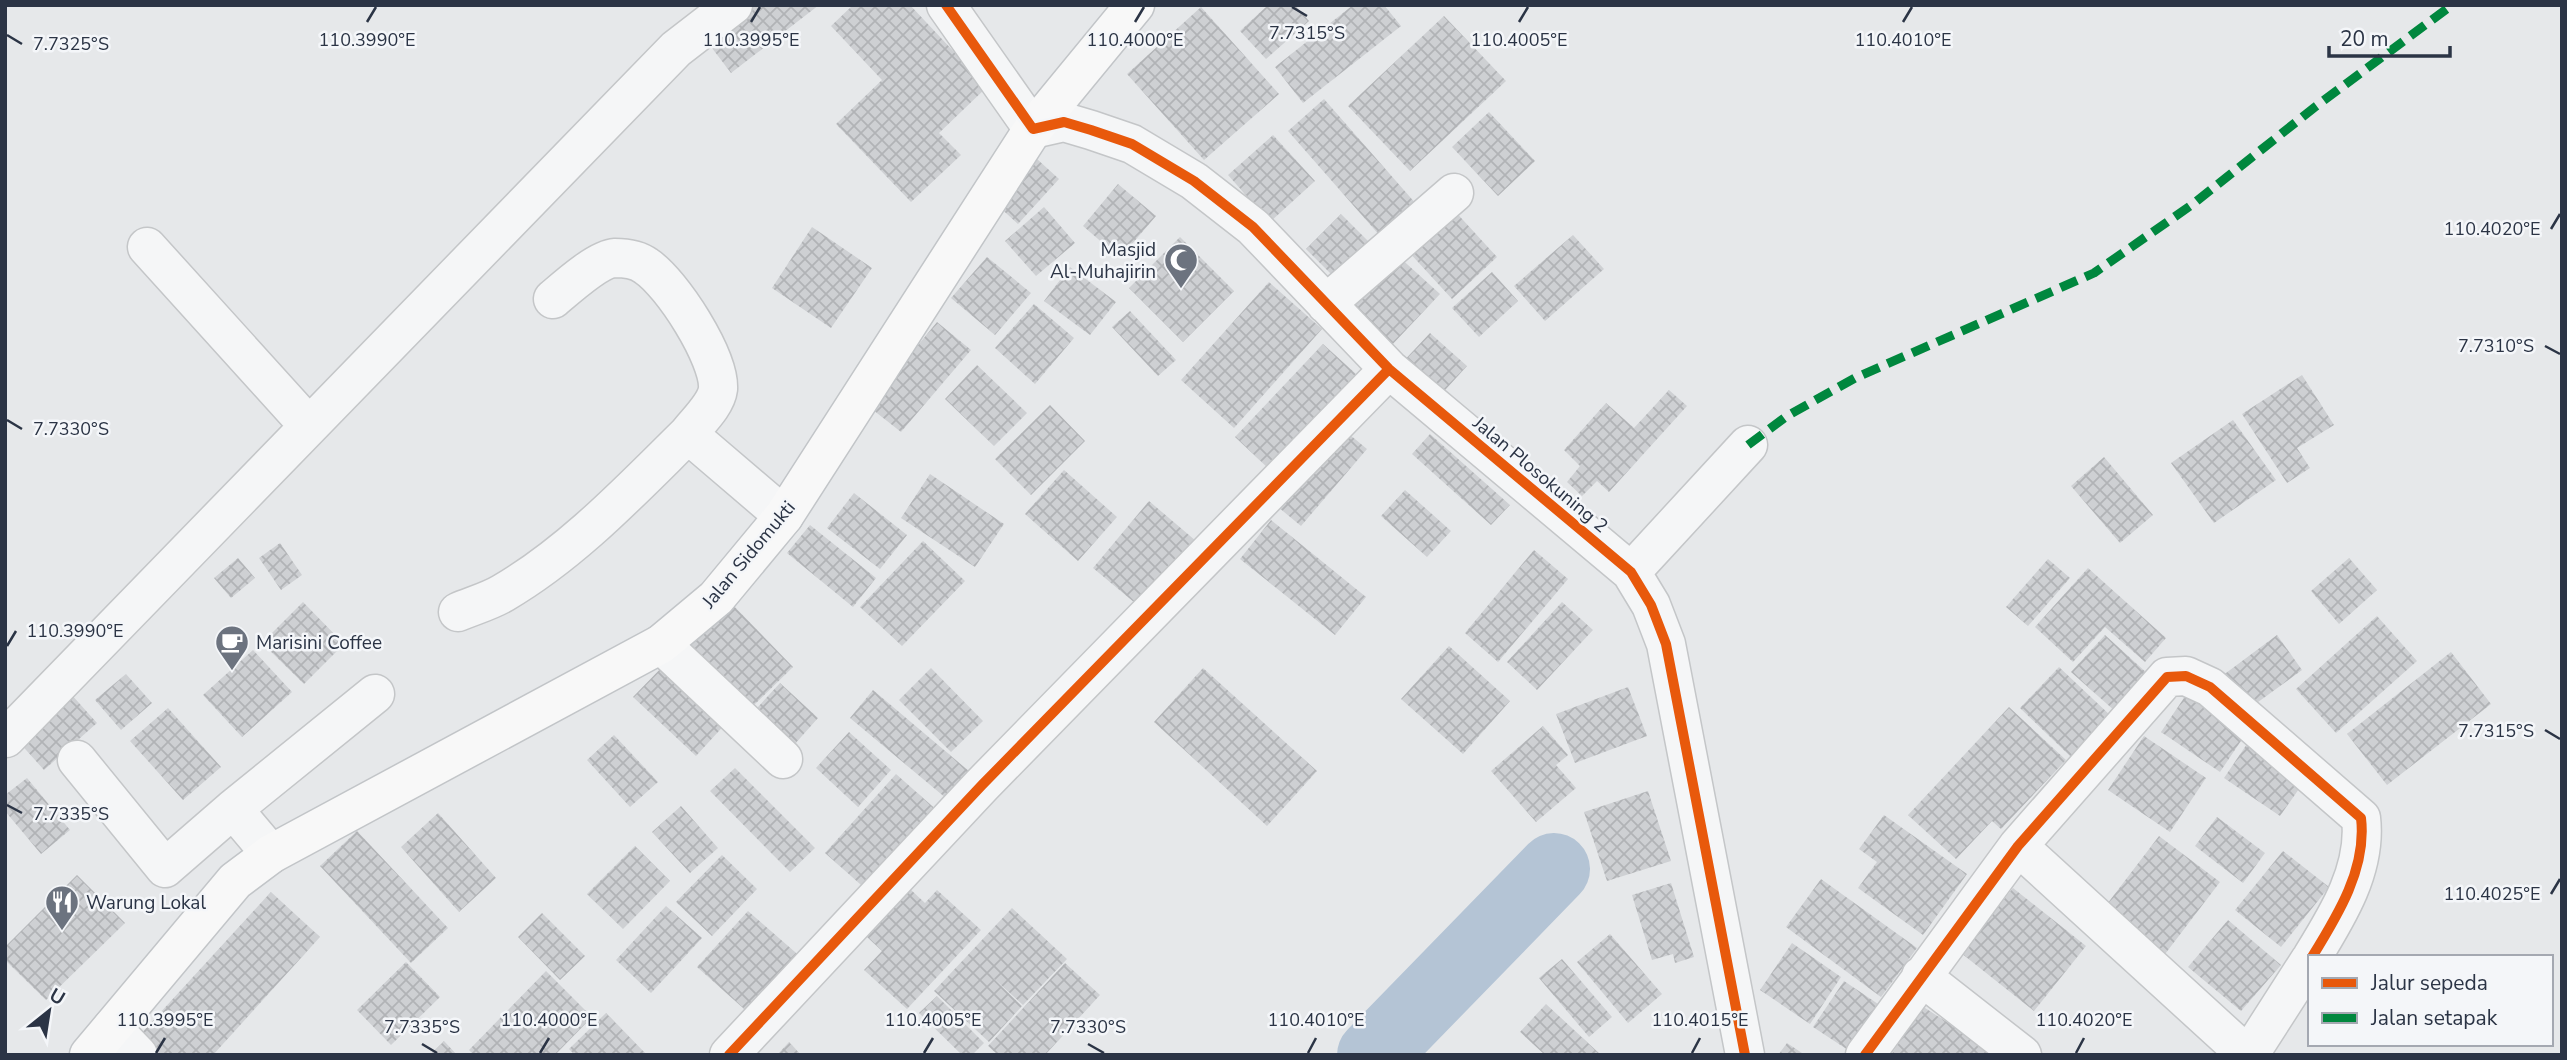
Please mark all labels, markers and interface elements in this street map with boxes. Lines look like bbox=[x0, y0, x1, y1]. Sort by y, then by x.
scale bar bbox=[2329, 14, 2450, 58]
text: 7.7315°S bbox=[1269, 21, 1345, 45]
text: 20 m bbox=[2340, 25, 2389, 53]
text: 110.3990°E bbox=[319, 28, 415, 52]
text: 110.3995°E bbox=[703, 28, 799, 52]
text: 110.4000°E bbox=[1087, 28, 1183, 52]
text: 110.4005°E bbox=[1471, 28, 1567, 52]
text: 110.4010°E bbox=[1855, 28, 1951, 52]
text: 7.7325°S bbox=[33, 32, 109, 56]
text: 110.4020°E bbox=[2444, 217, 2540, 241]
place label: Masjid Al-Muhajirin bbox=[1050, 237, 1156, 285]
mosque icon: Masjid Al-Muhajirin bbox=[1162, 241, 1200, 290]
text: 7.7310°S bbox=[2458, 334, 2534, 358]
street label: Jalan Plosokuning 2 bbox=[1467, 410, 1613, 539]
text: 7.7330°S bbox=[33, 417, 109, 441]
street label: Jalan Sidomukti bbox=[696, 496, 801, 615]
text: 110.3990°E bbox=[27, 619, 123, 643]
cafe icon: Marisini Coffee bbox=[213, 623, 251, 672]
place label: Marisini Coffee bbox=[256, 630, 382, 656]
text: 7.7315°S bbox=[2458, 719, 2534, 743]
text: 7.7335°S bbox=[33, 802, 109, 826]
text: 110.4025°E bbox=[2444, 882, 2540, 906]
restaurant icon: Warung Lokal bbox=[43, 883, 81, 932]
place label: Warung Lokal bbox=[86, 890, 206, 916]
legend bbox=[2308, 955, 2553, 1046]
text: Jalur sepeda bbox=[2370, 969, 2488, 997]
north arrow bbox=[14, 976, 84, 1046]
text: U bbox=[44, 982, 70, 1012]
text: Jalan setapak bbox=[2370, 1004, 2498, 1032]
text: 110.3995°E bbox=[117, 1008, 213, 1032]
text: 110.4000°E bbox=[501, 1008, 597, 1032]
text: 110.4005°E bbox=[885, 1008, 981, 1032]
text: 110.4010°E bbox=[1268, 1008, 1364, 1032]
text: 110.4015°E bbox=[1652, 1008, 1748, 1032]
text: 110.4020°E bbox=[2036, 1008, 2132, 1032]
text: 7.7335°S bbox=[384, 1015, 460, 1039]
text: 7.7330°S bbox=[1050, 1015, 1126, 1039]

